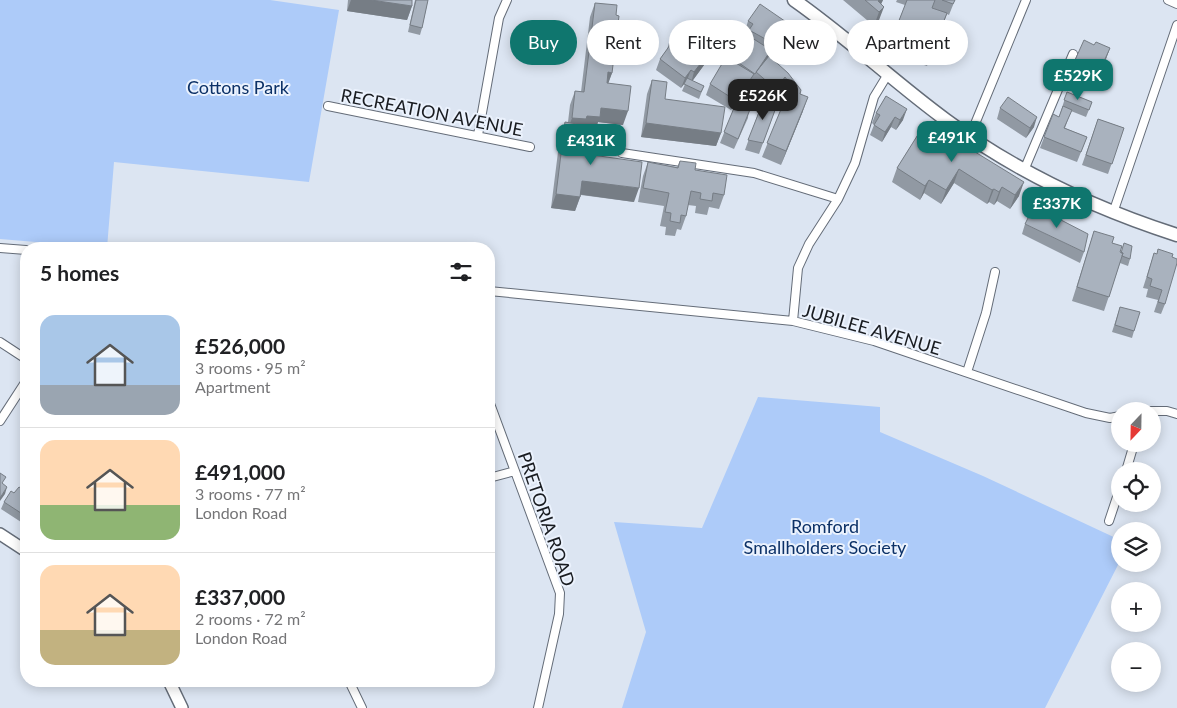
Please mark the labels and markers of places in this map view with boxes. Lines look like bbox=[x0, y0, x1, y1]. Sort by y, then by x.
pin: £529K bbox=[1043, 58, 1113, 101]
pin: £526K bbox=[728, 78, 798, 121]
pin: £491K bbox=[917, 120, 987, 163]
pin: £431K bbox=[556, 124, 626, 166]
pin: £337K bbox=[1022, 186, 1092, 229]

